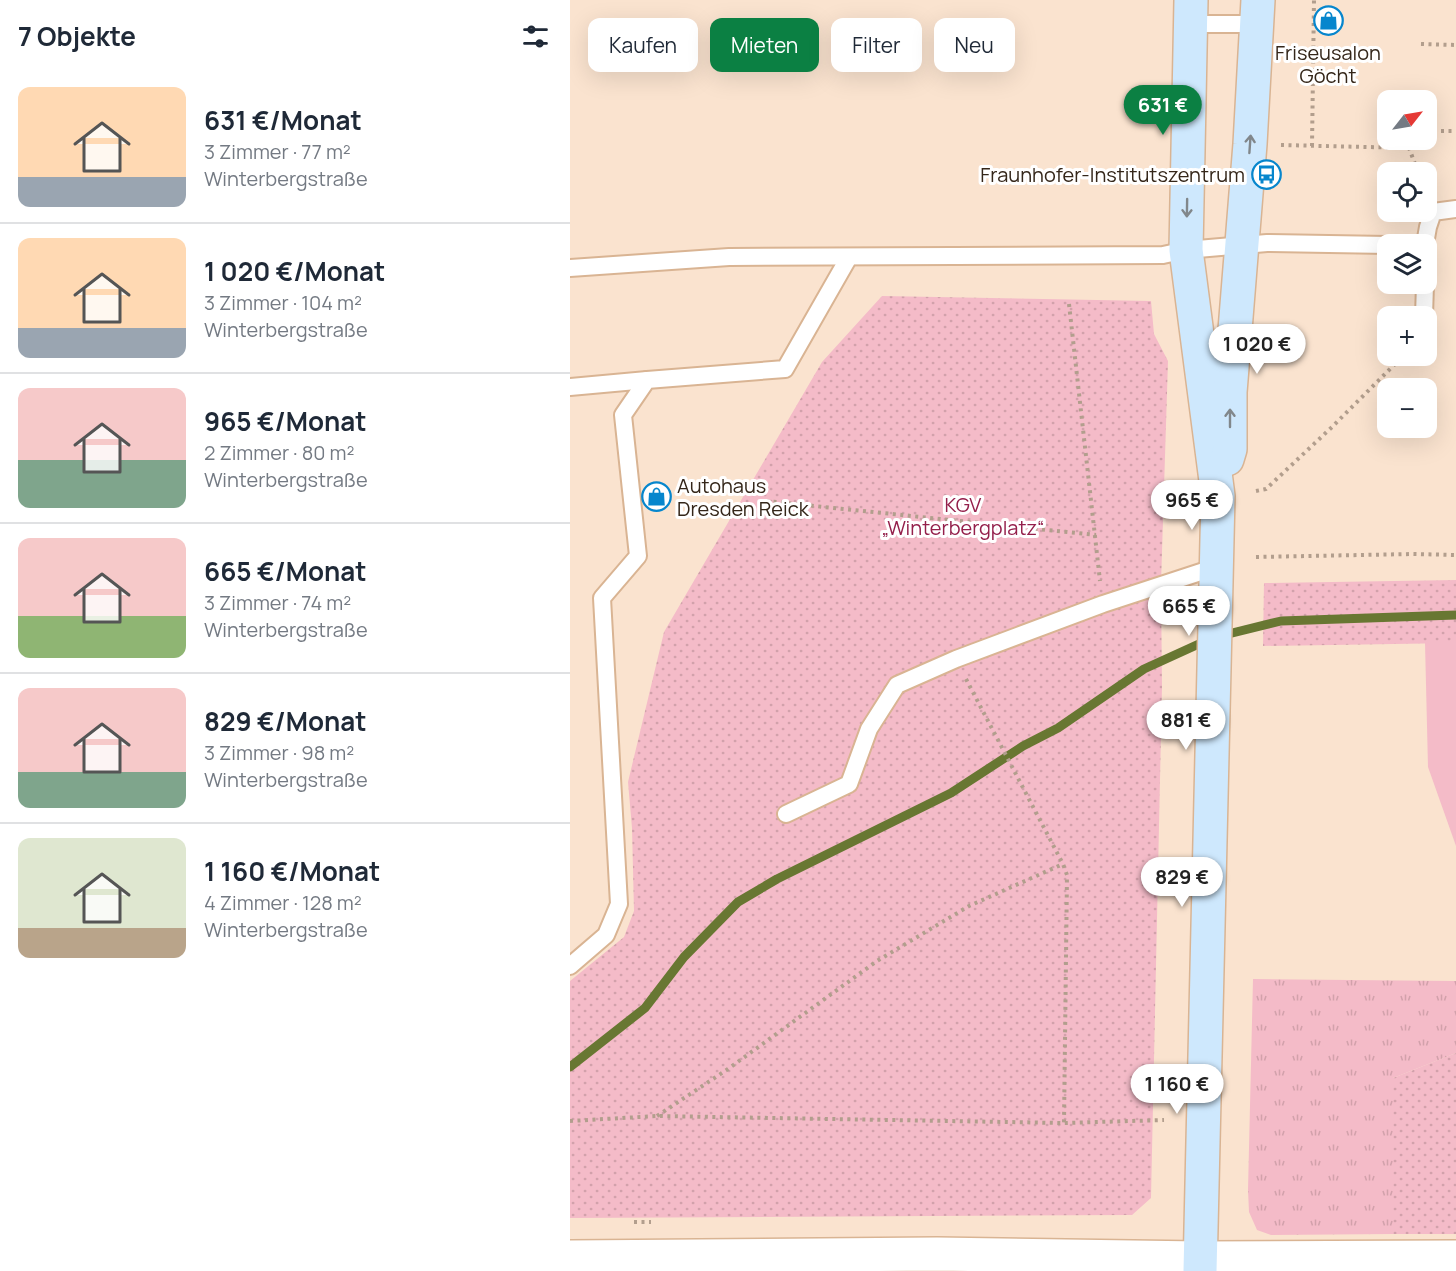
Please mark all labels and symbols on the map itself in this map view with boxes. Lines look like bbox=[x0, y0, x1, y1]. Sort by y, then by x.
shop icon: Friseusalon Göcht bbox=[1312, 5, 1344, 37]
place label: Friseusalon Göcht bbox=[1275, 39, 1381, 89]
pin: 631 € bbox=[1121, 85, 1205, 136]
north arrow bbox=[1377, 90, 1437, 150]
one-way arrow bbox=[1244, 135, 1255, 155]
bus stop icon: Fraunhofer-Institutszentrum bbox=[1250, 158, 1282, 190]
place label: Fraunhofer-Institutszentrum bbox=[980, 161, 1245, 188]
one-way arrow bbox=[1181, 198, 1192, 218]
pin: 1 020 € bbox=[1202, 324, 1312, 375]
one-way arrow bbox=[1224, 408, 1236, 428]
place label: Autohaus Dresden Reick bbox=[677, 472, 810, 522]
pin: 965 € bbox=[1150, 480, 1234, 531]
shop icon: Autohaus Dresden Reick bbox=[640, 481, 672, 513]
park label: KGV „Winterbergplatz“ bbox=[881, 491, 1045, 541]
pin: 665 € bbox=[1147, 586, 1231, 637]
pin: 881 € bbox=[1144, 700, 1228, 751]
pin: 829 € bbox=[1140, 857, 1224, 908]
pin: 1 160 € bbox=[1122, 1064, 1232, 1115]

